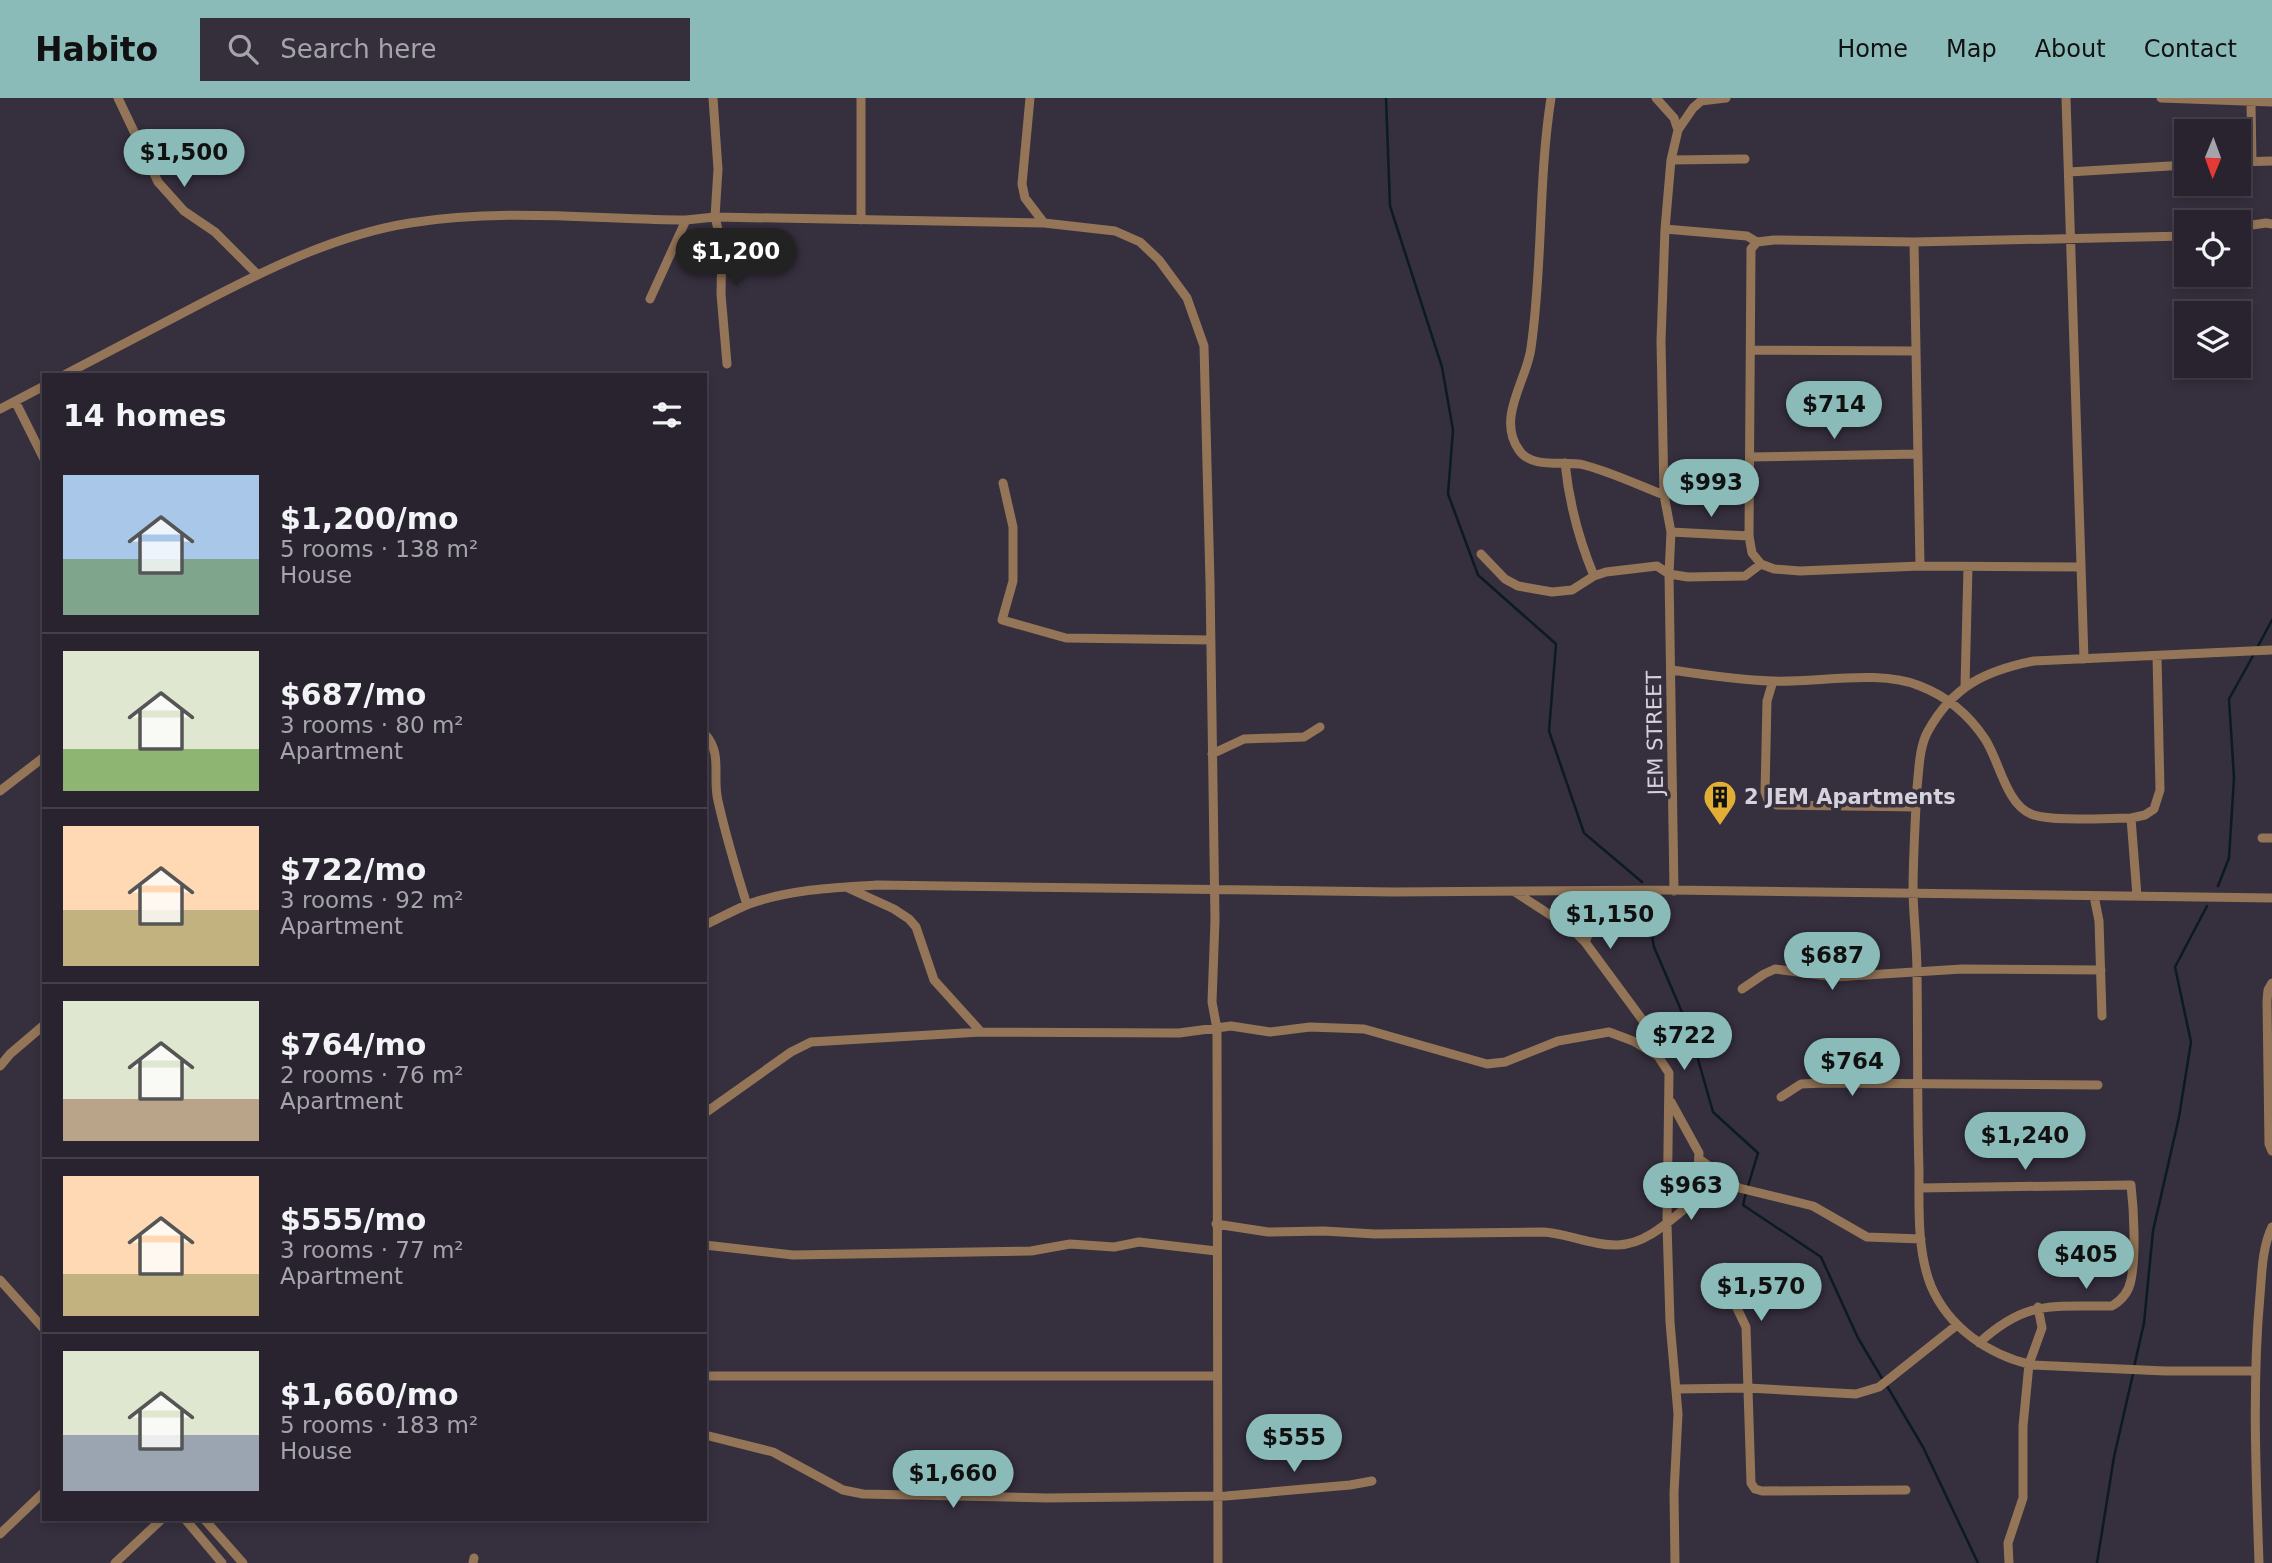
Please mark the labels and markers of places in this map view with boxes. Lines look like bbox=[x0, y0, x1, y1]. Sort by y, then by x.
pin: $1,500 bbox=[127, 130, 241, 189]
pin: $1,200 bbox=[679, 228, 793, 288]
pin: $714 bbox=[1793, 382, 1875, 441]
pin: $993 bbox=[1670, 460, 1752, 519]
building icon: 2 JEM Apartments bbox=[1701, 778, 1739, 827]
place label: 2 JEM Apartments bbox=[1744, 785, 1956, 809]
pin: $1,150 bbox=[1553, 892, 1667, 951]
pin: $687 bbox=[1791, 932, 1873, 992]
pin: $722 bbox=[1643, 1012, 1725, 1072]
pin: $764 bbox=[1811, 1038, 1893, 1098]
pin: $1,240 bbox=[1968, 1112, 2082, 1172]
pin: $963 bbox=[1650, 1162, 1732, 1222]
pin: $405 bbox=[2045, 1232, 2127, 1291]
pin: $1,570 bbox=[1704, 1264, 1818, 1323]
pin: $555 bbox=[1253, 1414, 1335, 1474]
pin: $1,660 bbox=[896, 1450, 1010, 1510]

